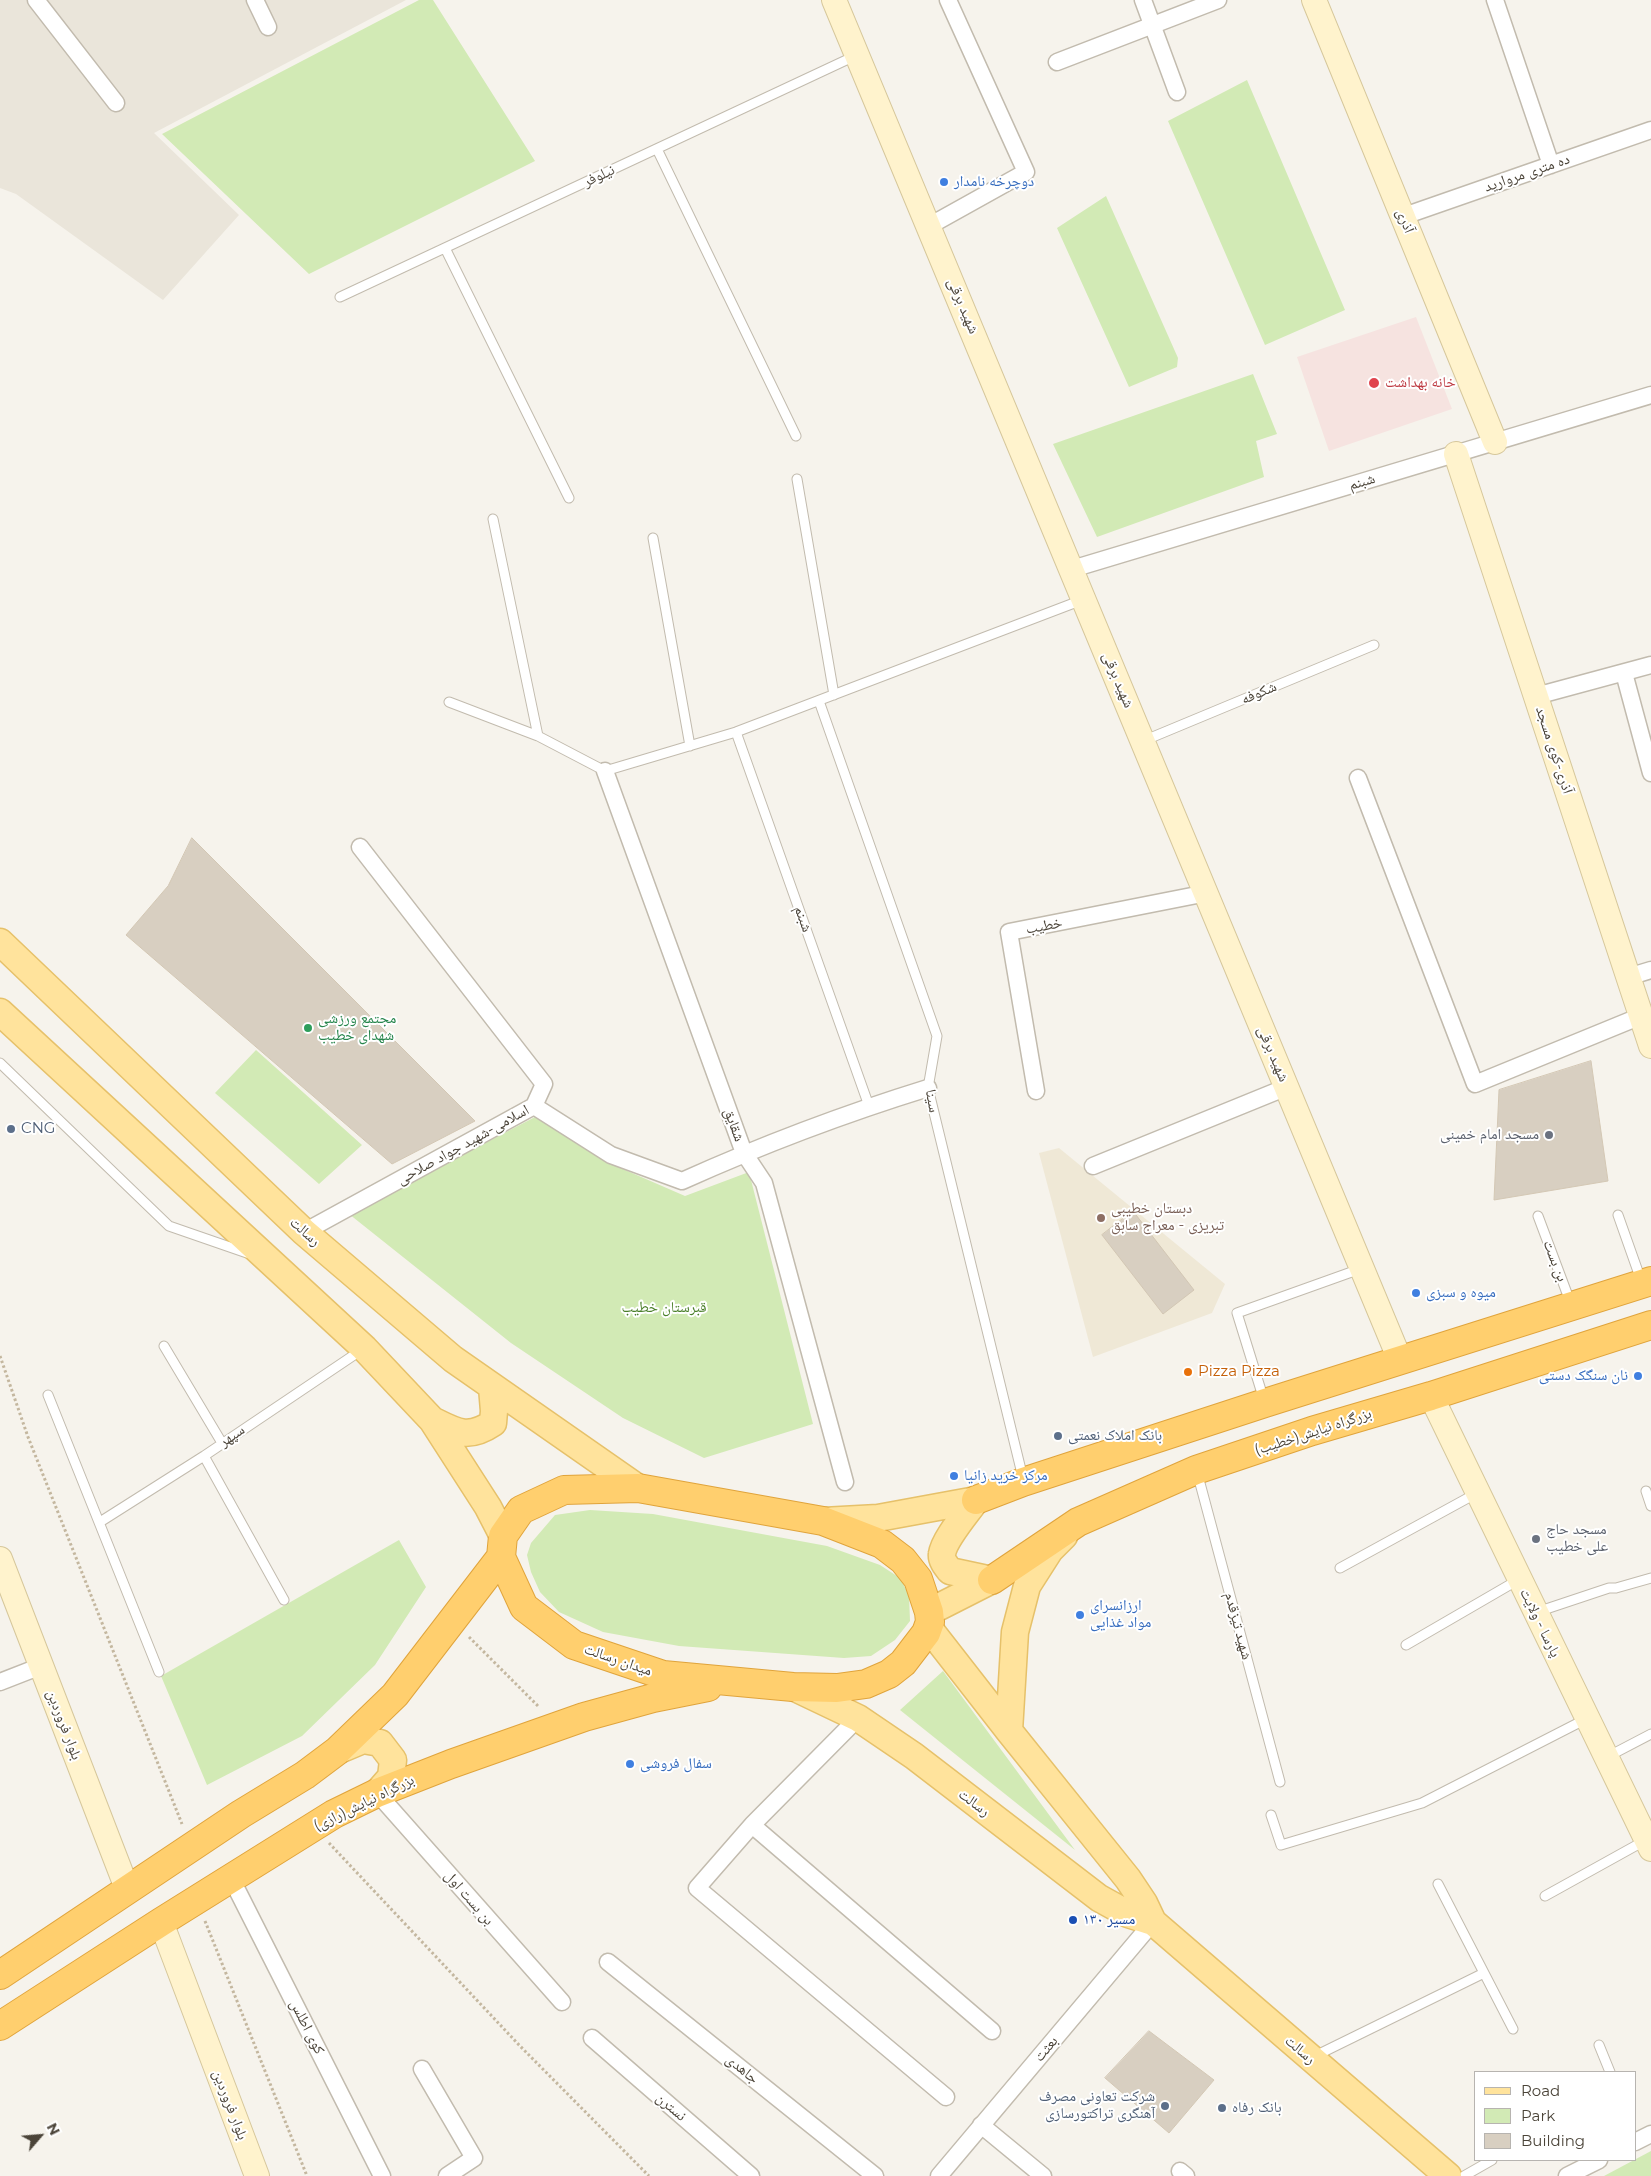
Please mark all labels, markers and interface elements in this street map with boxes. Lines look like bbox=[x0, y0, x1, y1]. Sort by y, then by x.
street label: ده متری مروارید bbox=[1482, 150, 1572, 196]
street label: نیلوفر bbox=[580, 161, 618, 191]
place label: دوچرخه نامدار bbox=[954, 173, 1034, 191]
marker: دوچرخه نامدار bbox=[938, 176, 950, 188]
street label: آذری bbox=[1392, 206, 1418, 236]
street label: شهید برقی bbox=[943, 275, 983, 337]
place label: خانه بهداشت bbox=[1385, 374, 1456, 392]
marker: خانه بهداشت bbox=[1367, 376, 1381, 390]
street label: شبنم bbox=[1347, 470, 1377, 494]
street label: شهید برقی bbox=[1098, 649, 1138, 711]
street label: شکوفه bbox=[1239, 678, 1279, 708]
street label: آذری-کوی مسجد bbox=[1531, 704, 1577, 796]
street label: شبنم bbox=[790, 903, 816, 935]
street label: خطیب bbox=[1024, 914, 1064, 938]
place label: مجتمع ورزشی شهدای خطیب bbox=[318, 1010, 396, 1045]
marker: مجتمع ورزشی شهدای خطیب bbox=[302, 1022, 314, 1034]
street label: شهید برقی bbox=[1253, 1023, 1293, 1085]
street label: سینا bbox=[921, 1088, 943, 1114]
street label: اسلامی-شهید جواد صلاحی bbox=[394, 1101, 532, 1189]
street label: شقایق bbox=[720, 1106, 748, 1144]
place label: CNG bbox=[21, 1120, 55, 1138]
marker: CNG bbox=[5, 1123, 17, 1135]
place label: مسجد امام خمینی bbox=[1440, 1126, 1539, 1144]
marker: مسجد امام خمینی bbox=[1543, 1129, 1555, 1141]
place label: دبستان خطیبی تبریزی - معراج سابق bbox=[1111, 1200, 1224, 1235]
marker: دبستان خطیبی تبریزی - معراج سابق bbox=[1095, 1212, 1107, 1224]
street label: رسالت bbox=[286, 1214, 324, 1250]
street label: بن بست bbox=[1539, 1238, 1571, 1284]
place label: میوه و سبزی bbox=[1426, 1284, 1496, 1302]
marker: میوه و سبزی bbox=[1410, 1287, 1422, 1299]
park label: قبرستان خطیب bbox=[621, 1299, 707, 1317]
place label: Pizza Pizza bbox=[1198, 1363, 1280, 1381]
marker: Pizza Pizza bbox=[1182, 1366, 1194, 1378]
place label: نان سنگک دستی bbox=[1539, 1367, 1628, 1385]
marker: نان سنگک دستی bbox=[1632, 1370, 1644, 1382]
street label: بزرگراه نیایش(خطیب) bbox=[1252, 1405, 1374, 1459]
street label: سپهر bbox=[216, 1421, 248, 1451]
place label: بانک املاک نعمتی bbox=[1068, 1427, 1162, 1445]
marker: بانک املاک نعمتی bbox=[1052, 1430, 1064, 1442]
place label: مرکز خرید زانیا bbox=[964, 1467, 1048, 1485]
marker: مرکز خرید زانیا bbox=[948, 1470, 960, 1482]
place label: مسجد حاج علی خطیب bbox=[1546, 1521, 1608, 1556]
marker: مسجد حاج علی خطیب bbox=[1530, 1533, 1542, 1545]
street label: پارسا - ولایت bbox=[1516, 1586, 1564, 1660]
street label: شهید تیزقدم bbox=[1220, 1590, 1256, 1662]
place label: ارزانسرای مواد غذایی bbox=[1090, 1597, 1151, 1632]
marker: ارزانسرای مواد غذایی bbox=[1074, 1609, 1086, 1621]
street label: میدان رسالت bbox=[582, 1640, 654, 1680]
street label: بلوار فروردین bbox=[42, 1688, 86, 1762]
place label: سفال فروشی bbox=[640, 1755, 712, 1773]
marker: سفال فروشی bbox=[624, 1758, 636, 1770]
street label: بزرگراه نیایش(رازی) bbox=[311, 1771, 417, 1835]
street label: رسالت bbox=[955, 1785, 993, 1821]
street label: بن بست اول bbox=[440, 1867, 498, 1929]
place label: مسیر ۱۳۰ bbox=[1083, 1911, 1135, 1929]
marker: مسیر ۱۳۰ bbox=[1067, 1914, 1079, 1926]
street label: کوی اطلس bbox=[286, 1997, 328, 2057]
street label: بعثت bbox=[1030, 2032, 1062, 2066]
street label: رسالت bbox=[1281, 2032, 1319, 2068]
street label: جاهدی bbox=[722, 2050, 762, 2088]
street label: بلوار فروردین bbox=[208, 2068, 252, 2142]
legend bbox=[1474, 2071, 1636, 2161]
text: Road bbox=[1521, 2081, 1560, 2100]
place label: شرکت تعاونی مصرف آهنگری تراکتورسازی bbox=[1039, 2088, 1155, 2123]
street label: نسترن bbox=[652, 2089, 690, 2125]
place label: بانک رفاه bbox=[1232, 2099, 1282, 2117]
marker: شرکت تعاونی مصرف آهنگری تراکتورسازی bbox=[1159, 2100, 1171, 2112]
marker: بانک رفاه bbox=[1216, 2102, 1228, 2114]
text: Park bbox=[1521, 2106, 1555, 2125]
north arrow bbox=[15, 2111, 65, 2161]
text: N bbox=[43, 2120, 64, 2138]
text: Building bbox=[1521, 2131, 1585, 2150]

